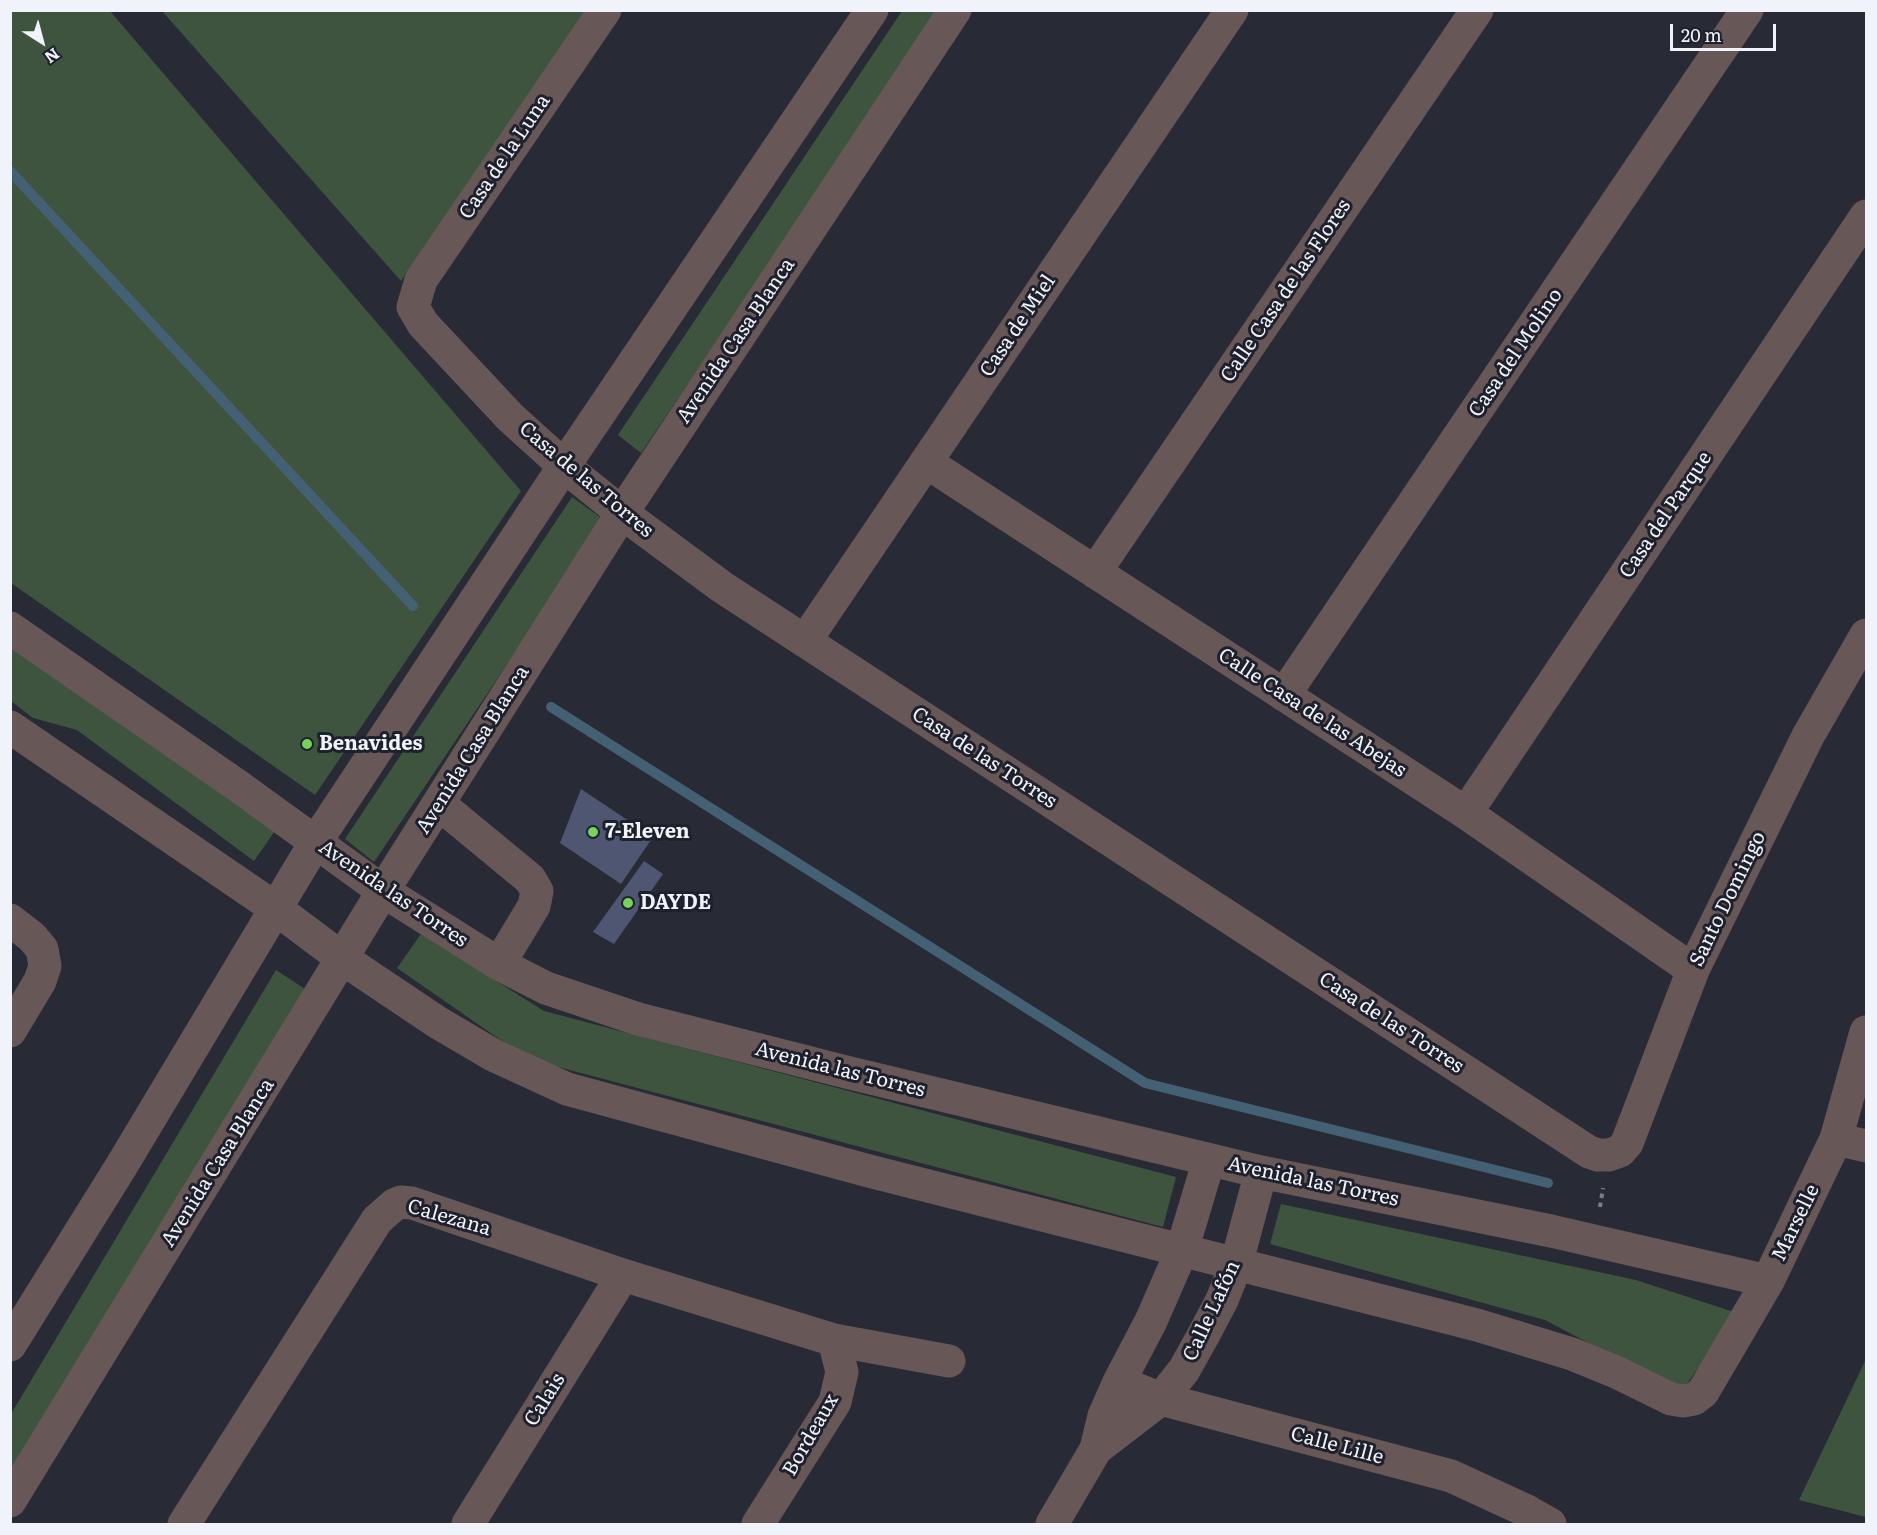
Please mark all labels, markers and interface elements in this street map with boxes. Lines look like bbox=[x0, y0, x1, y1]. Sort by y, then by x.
north arrow bbox=[12, 12, 72, 72]
scale bar bbox=[1673, 12, 1780, 50]
text: 20 m bbox=[1681, 21, 1722, 48]
text: N bbox=[40, 43, 65, 70]
street label: Casa de la Luna bbox=[454, 90, 556, 224]
street label: Calle Casa de las Flores bbox=[1216, 195, 1356, 387]
street label: Avenida Casa Blanca bbox=[672, 254, 800, 428]
street label: Casa de Miel bbox=[975, 270, 1061, 382]
street label: Casa del Molino bbox=[1464, 284, 1568, 422]
street label: Casa de las Torres bbox=[514, 417, 658, 543]
street label: Casa del Parque bbox=[1615, 447, 1717, 583]
street label: Calle Casa de las Abejas bbox=[1213, 643, 1411, 783]
street label: Avenida Casa Blanca bbox=[411, 661, 535, 839]
street label: Casa de las Torres bbox=[907, 702, 1061, 814]
place label: Benavides bbox=[319, 732, 422, 756]
marker: Benavides bbox=[300, 737, 314, 751]
place label: 7-Eleven bbox=[605, 820, 690, 844]
marker: 7-Eleven bbox=[586, 825, 600, 839]
street label: Santo Domingo bbox=[1685, 828, 1771, 970]
street label: Avenida las Torres bbox=[314, 835, 472, 953]
place label: DAYDE bbox=[640, 891, 711, 915]
marker: DAYDE bbox=[621, 896, 635, 910]
street label: Casa de las Torres bbox=[1314, 967, 1468, 1079]
street label: Avenida las Torres bbox=[752, 1037, 928, 1103]
street label: Avenida Casa Blanca bbox=[156, 1074, 280, 1252]
street label: Avenida las Torres bbox=[1225, 1152, 1401, 1212]
street label: Marselle bbox=[1767, 1181, 1825, 1265]
street label: Calezana bbox=[405, 1195, 493, 1241]
street label: Calle Lafón bbox=[1178, 1257, 1246, 1365]
street label: Calais bbox=[520, 1369, 570, 1431]
street label: Bordeaux bbox=[778, 1390, 844, 1480]
street label: Calle Lille bbox=[1288, 1422, 1386, 1470]

